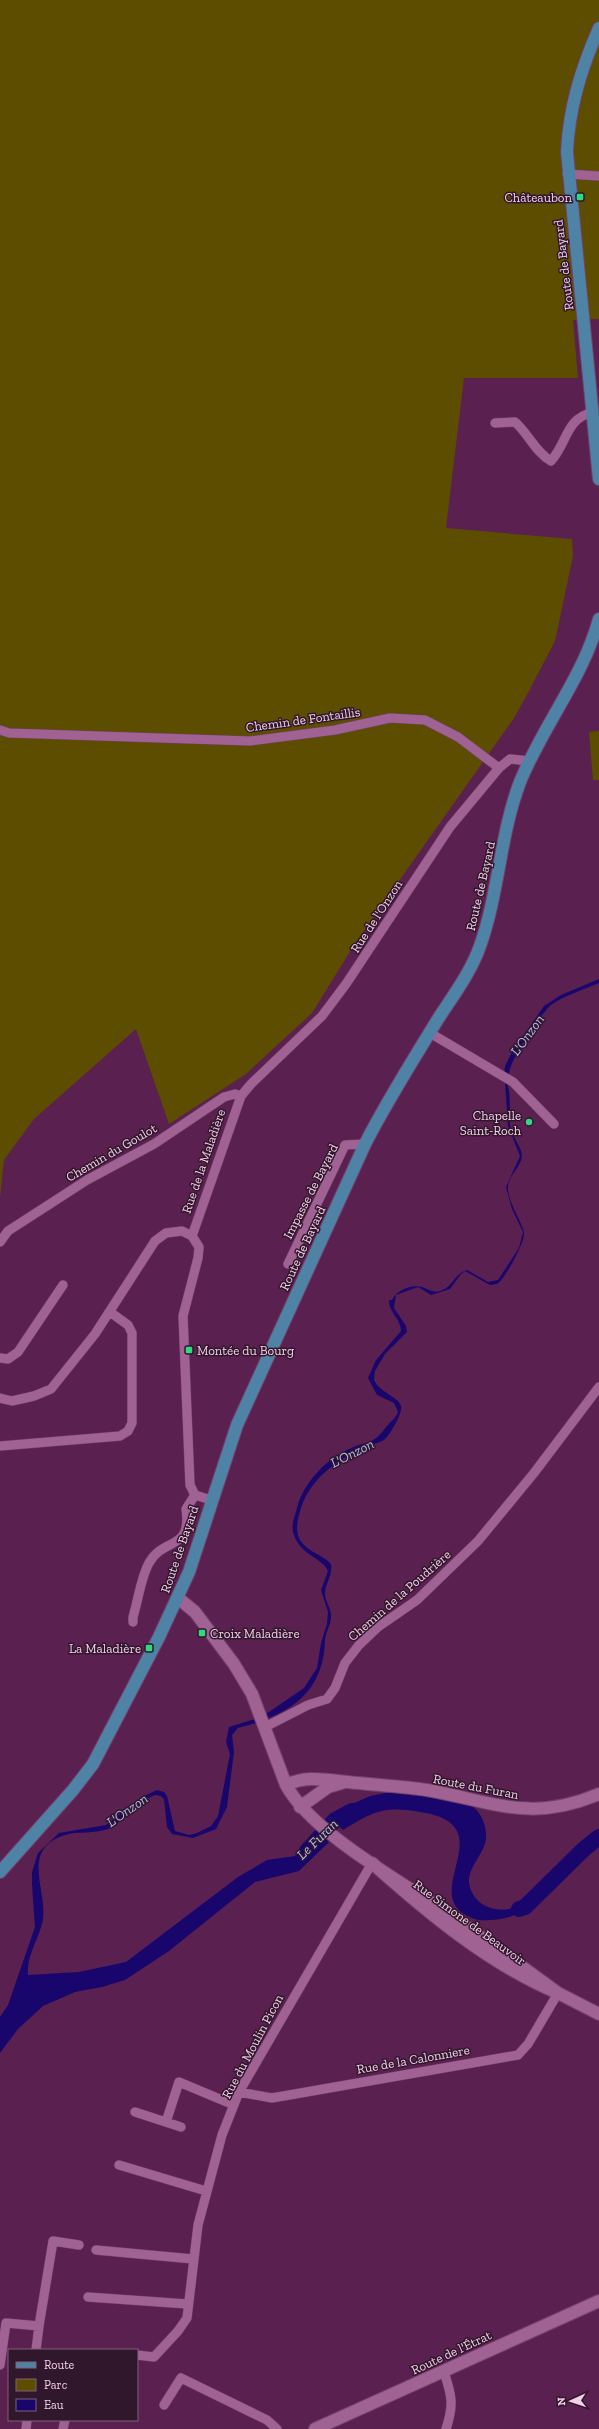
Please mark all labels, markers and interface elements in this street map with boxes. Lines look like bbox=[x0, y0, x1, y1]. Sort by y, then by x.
place label: Châteaubon bbox=[504, 190, 573, 205]
marker: Châteaubon bbox=[575, 192, 585, 202]
street label: Route de Bayard bbox=[550, 219, 577, 311]
street label: Chemin de Fontaillis bbox=[245, 704, 362, 735]
street label: Route de Bayard bbox=[463, 840, 498, 932]
street label: Rue de l'Onzon bbox=[347, 877, 406, 955]
water label: L'Onzon bbox=[507, 1011, 548, 1059]
street label: Rue de la Maladière bbox=[179, 1107, 228, 1215]
place label: Chapelle Saint-Roch bbox=[460, 1108, 522, 1138]
marker: Chapelle Saint-Roch bbox=[524, 1117, 534, 1127]
street label: Chemin du Goulot bbox=[63, 1120, 159, 1185]
street label: Impasse de Bayard bbox=[280, 1141, 341, 1241]
street label: Route de Bayard bbox=[276, 1204, 329, 1293]
place label: Montée du Bourg bbox=[197, 1343, 294, 1358]
marker: Montée du Bourg bbox=[184, 1345, 194, 1355]
water label: L'Onzon bbox=[328, 1435, 377, 1472]
street label: Route de Bayard bbox=[158, 1504, 201, 1595]
street label: Chemin de la Poudrière bbox=[345, 1547, 454, 1644]
place label: Croix Maladière bbox=[210, 1626, 300, 1641]
marker: Croix Maladière bbox=[197, 1628, 207, 1638]
place label: La Maladière bbox=[69, 1641, 141, 1656]
marker: La Maladière bbox=[144, 1643, 154, 1653]
street label: Route du Furan bbox=[432, 1771, 520, 1802]
water label: L'Onzon bbox=[103, 1790, 151, 1831]
water label: Le Furan bbox=[293, 1816, 341, 1863]
street label: Rue Simone de Beauvoir bbox=[411, 1877, 529, 1968]
street label: Rue du Moulin Picon bbox=[219, 1991, 286, 2101]
street label: Rue de la Calonniere bbox=[356, 2042, 471, 2077]
street label: Route de l'Étrat bbox=[409, 2327, 494, 2378]
legend bbox=[8, 2349, 138, 2421]
text: Route bbox=[44, 2358, 75, 2372]
text: Parc bbox=[44, 2378, 68, 2392]
north arrow bbox=[551, 2381, 591, 2421]
text: N bbox=[555, 2396, 568, 2406]
text: Eau bbox=[44, 2398, 64, 2412]

